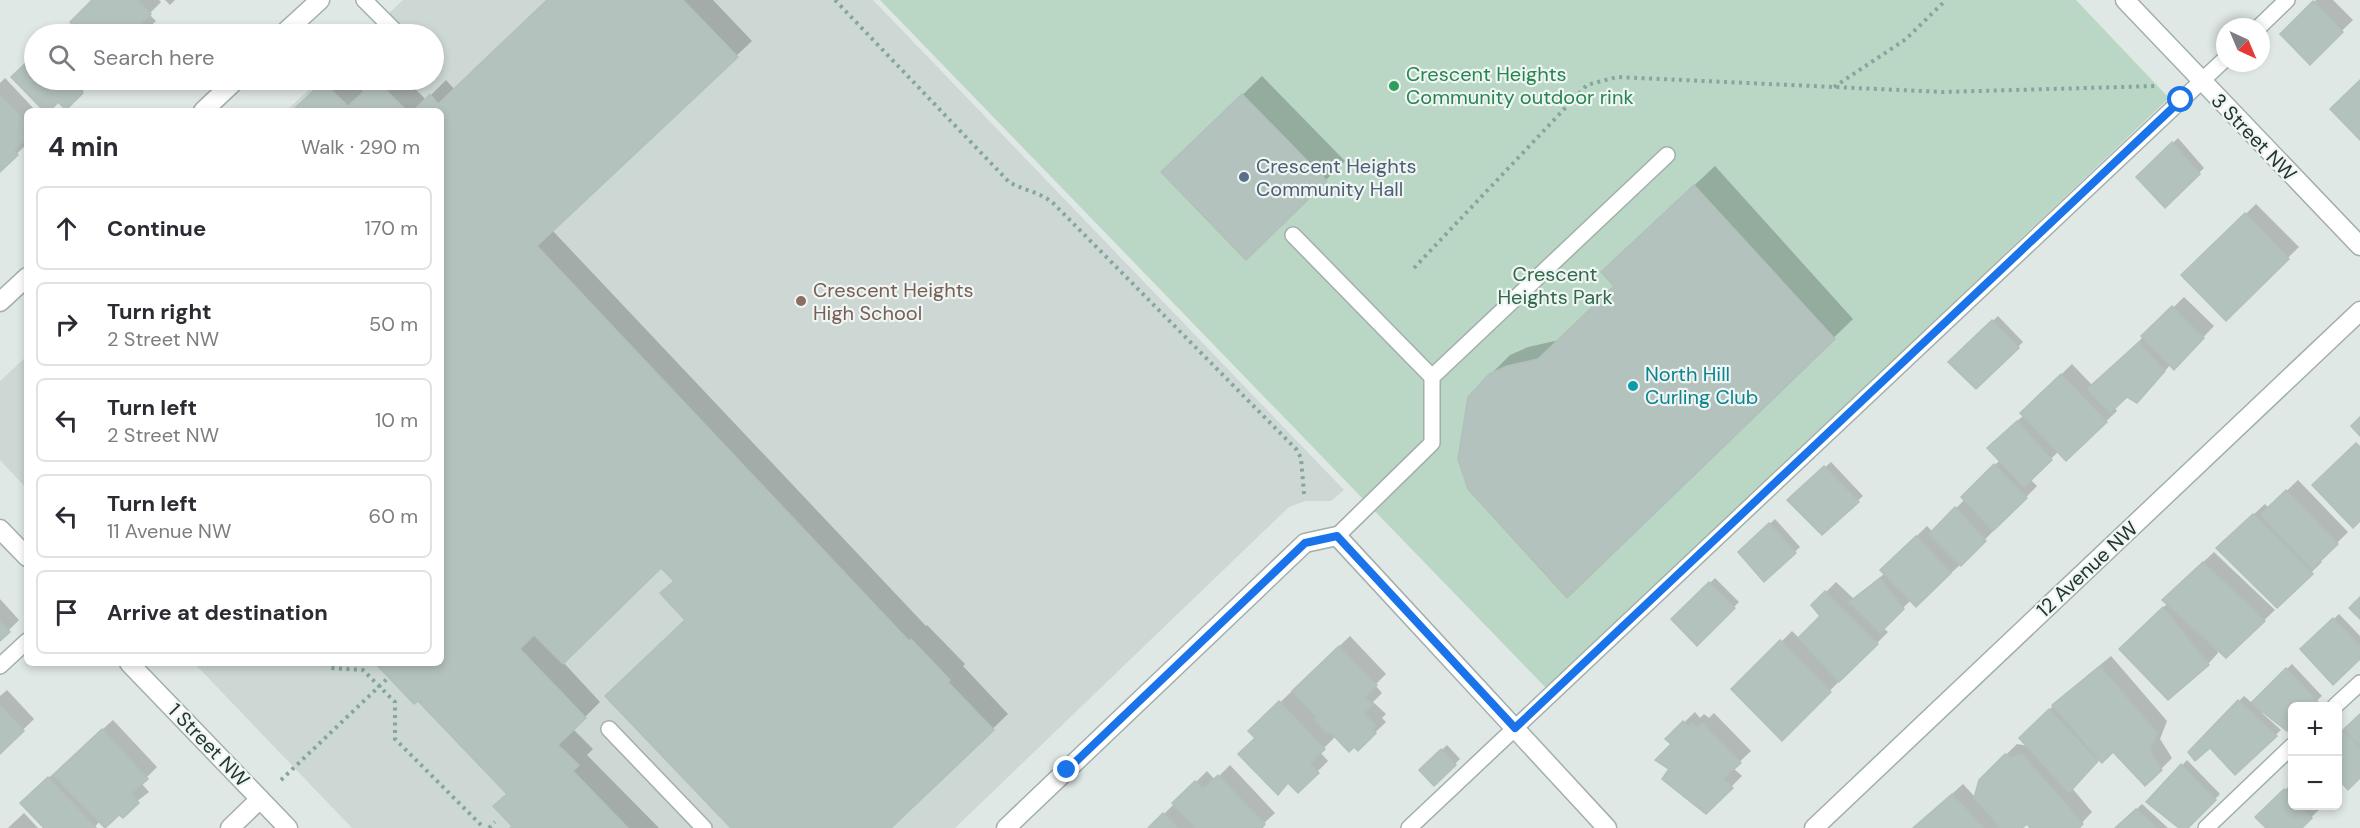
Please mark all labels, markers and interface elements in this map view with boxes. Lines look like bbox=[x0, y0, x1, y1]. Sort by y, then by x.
north arrow bbox=[2216, 18, 2270, 72]
search box bbox=[24, 24, 444, 90]
icon: search bbox=[45, 41, 78, 74]
text: Search here bbox=[93, 43, 214, 72]
place label: Crescent Heights Community outdoor rink bbox=[1406, 61, 1633, 110]
marker: Crescent Heights Community outdoor rink bbox=[1387, 79, 1401, 93]
route start bbox=[2167, 86, 2193, 112]
street label: 3 Street NW bbox=[2206, 88, 2302, 186]
text: 4 min bbox=[48, 130, 119, 164]
text: Walk · 290 m bbox=[301, 134, 420, 160]
place label: Crescent Heights Community Hall bbox=[1256, 153, 1417, 202]
marker: Crescent Heights Community Hall bbox=[1237, 170, 1251, 184]
icon: ahead bbox=[50, 212, 83, 245]
text: Continue bbox=[107, 214, 206, 243]
text: 170 m bbox=[365, 215, 418, 241]
park label: Crescent Heights Park bbox=[1497, 261, 1613, 310]
place label: Crescent Heights High School bbox=[813, 277, 974, 326]
marker: Crescent Heights High School bbox=[794, 294, 808, 308]
text: Turn right bbox=[107, 297, 212, 326]
icon: right bbox=[50, 308, 83, 341]
text: 50 m bbox=[369, 311, 418, 337]
text: 2 Street NW bbox=[107, 326, 219, 352]
place label: North Hill Curling Club bbox=[1645, 361, 1758, 410]
marker: North Hill Curling Club bbox=[1626, 379, 1640, 393]
text: Turn left bbox=[107, 393, 197, 422]
icon: left bbox=[50, 404, 83, 437]
text: 10 m bbox=[375, 407, 418, 433]
text: 2 Street NW bbox=[107, 422, 219, 448]
text: Turn left bbox=[107, 489, 197, 518]
icon: left bbox=[50, 500, 83, 533]
text: 60 m bbox=[369, 503, 418, 529]
street label: 12 Avenue NW bbox=[2031, 515, 2143, 623]
text: 11 Avenue NW bbox=[107, 518, 231, 544]
icon: arrive bbox=[50, 596, 83, 629]
text: Arrive at destination bbox=[107, 598, 328, 627]
street label: 1 Street NW bbox=[163, 698, 255, 792]
map controls bbox=[2288, 702, 2342, 810]
button: + bbox=[2288, 702, 2342, 756]
route end bbox=[1053, 756, 1079, 782]
button: − bbox=[2288, 756, 2342, 810]

